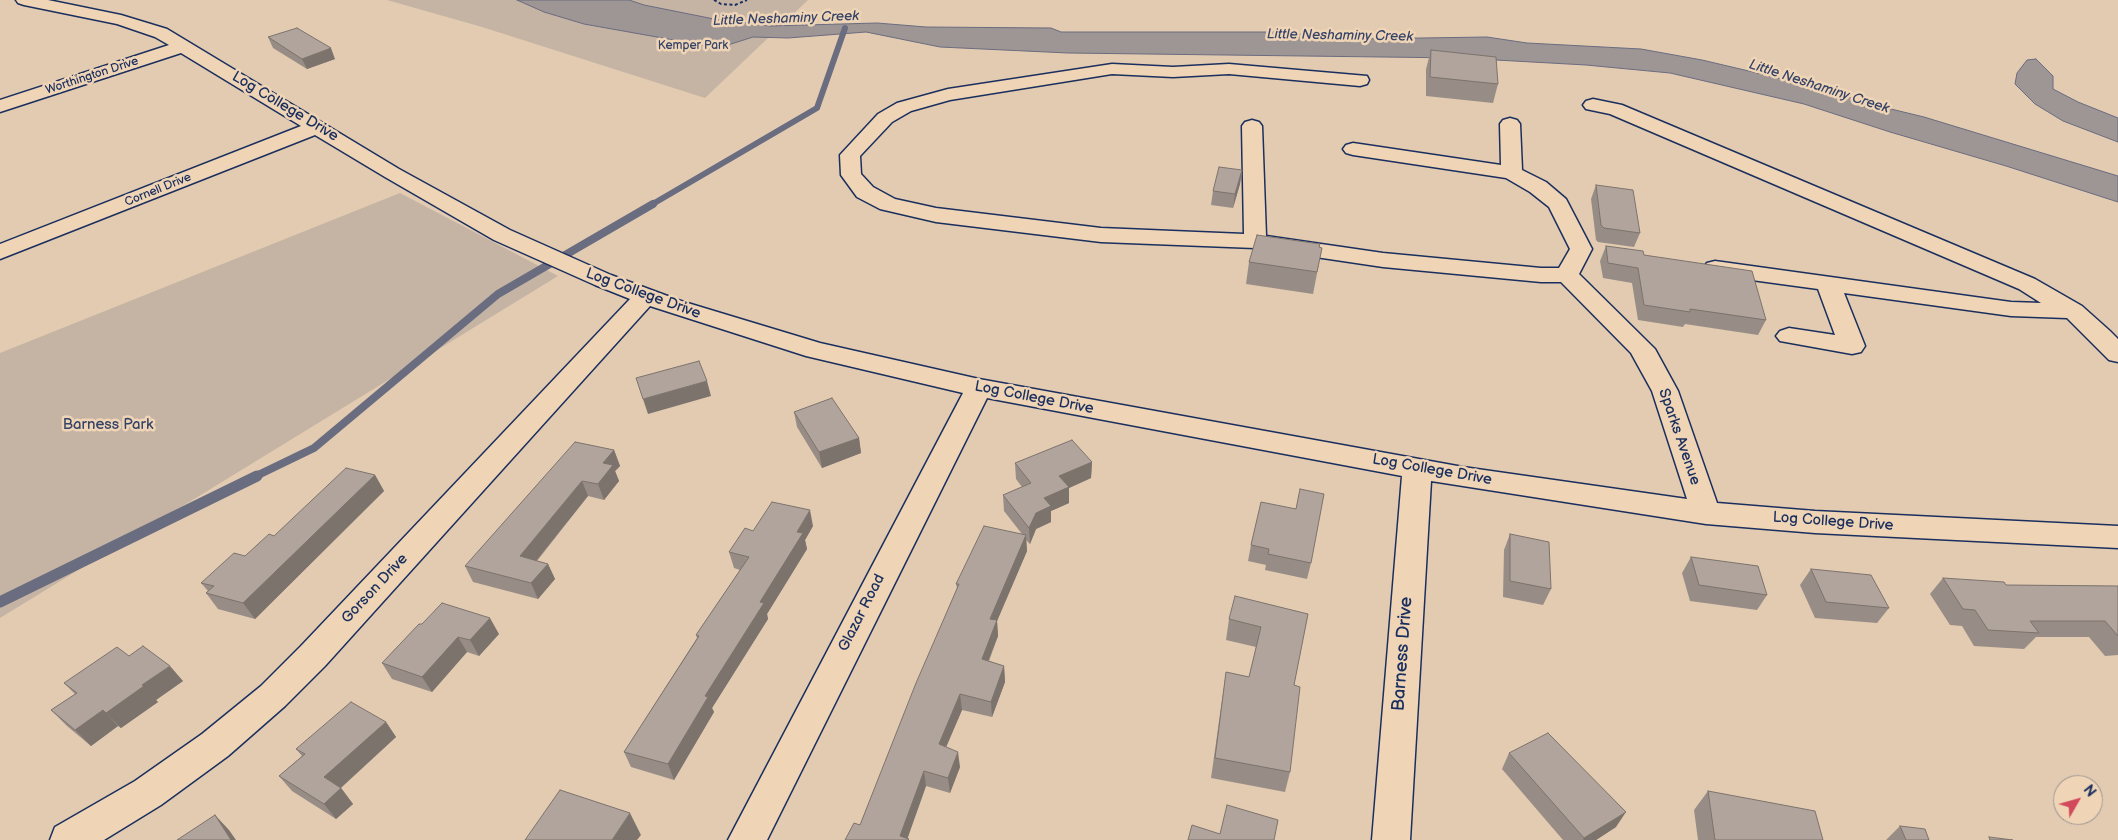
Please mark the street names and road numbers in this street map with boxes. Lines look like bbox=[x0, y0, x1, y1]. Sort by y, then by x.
street label: Worthington Drive bbox=[44, 54, 140, 98]
street label: Log College Drive bbox=[229, 68, 341, 146]
street label: Cornell Drive bbox=[123, 170, 193, 210]
street label: Log College Drive bbox=[583, 265, 703, 323]
street label: Log College Drive bbox=[973, 378, 1095, 418]
street label: Sparks Avenue bbox=[1654, 386, 1704, 488]
street label: Log College Drive bbox=[1371, 451, 1493, 489]
street label: Log College Drive bbox=[1772, 509, 1894, 535]
street label: Gorson Drive bbox=[338, 550, 412, 628]
street label: Glazar Road bbox=[835, 571, 889, 655]
street label: Barness Drive bbox=[1388, 596, 1418, 712]

